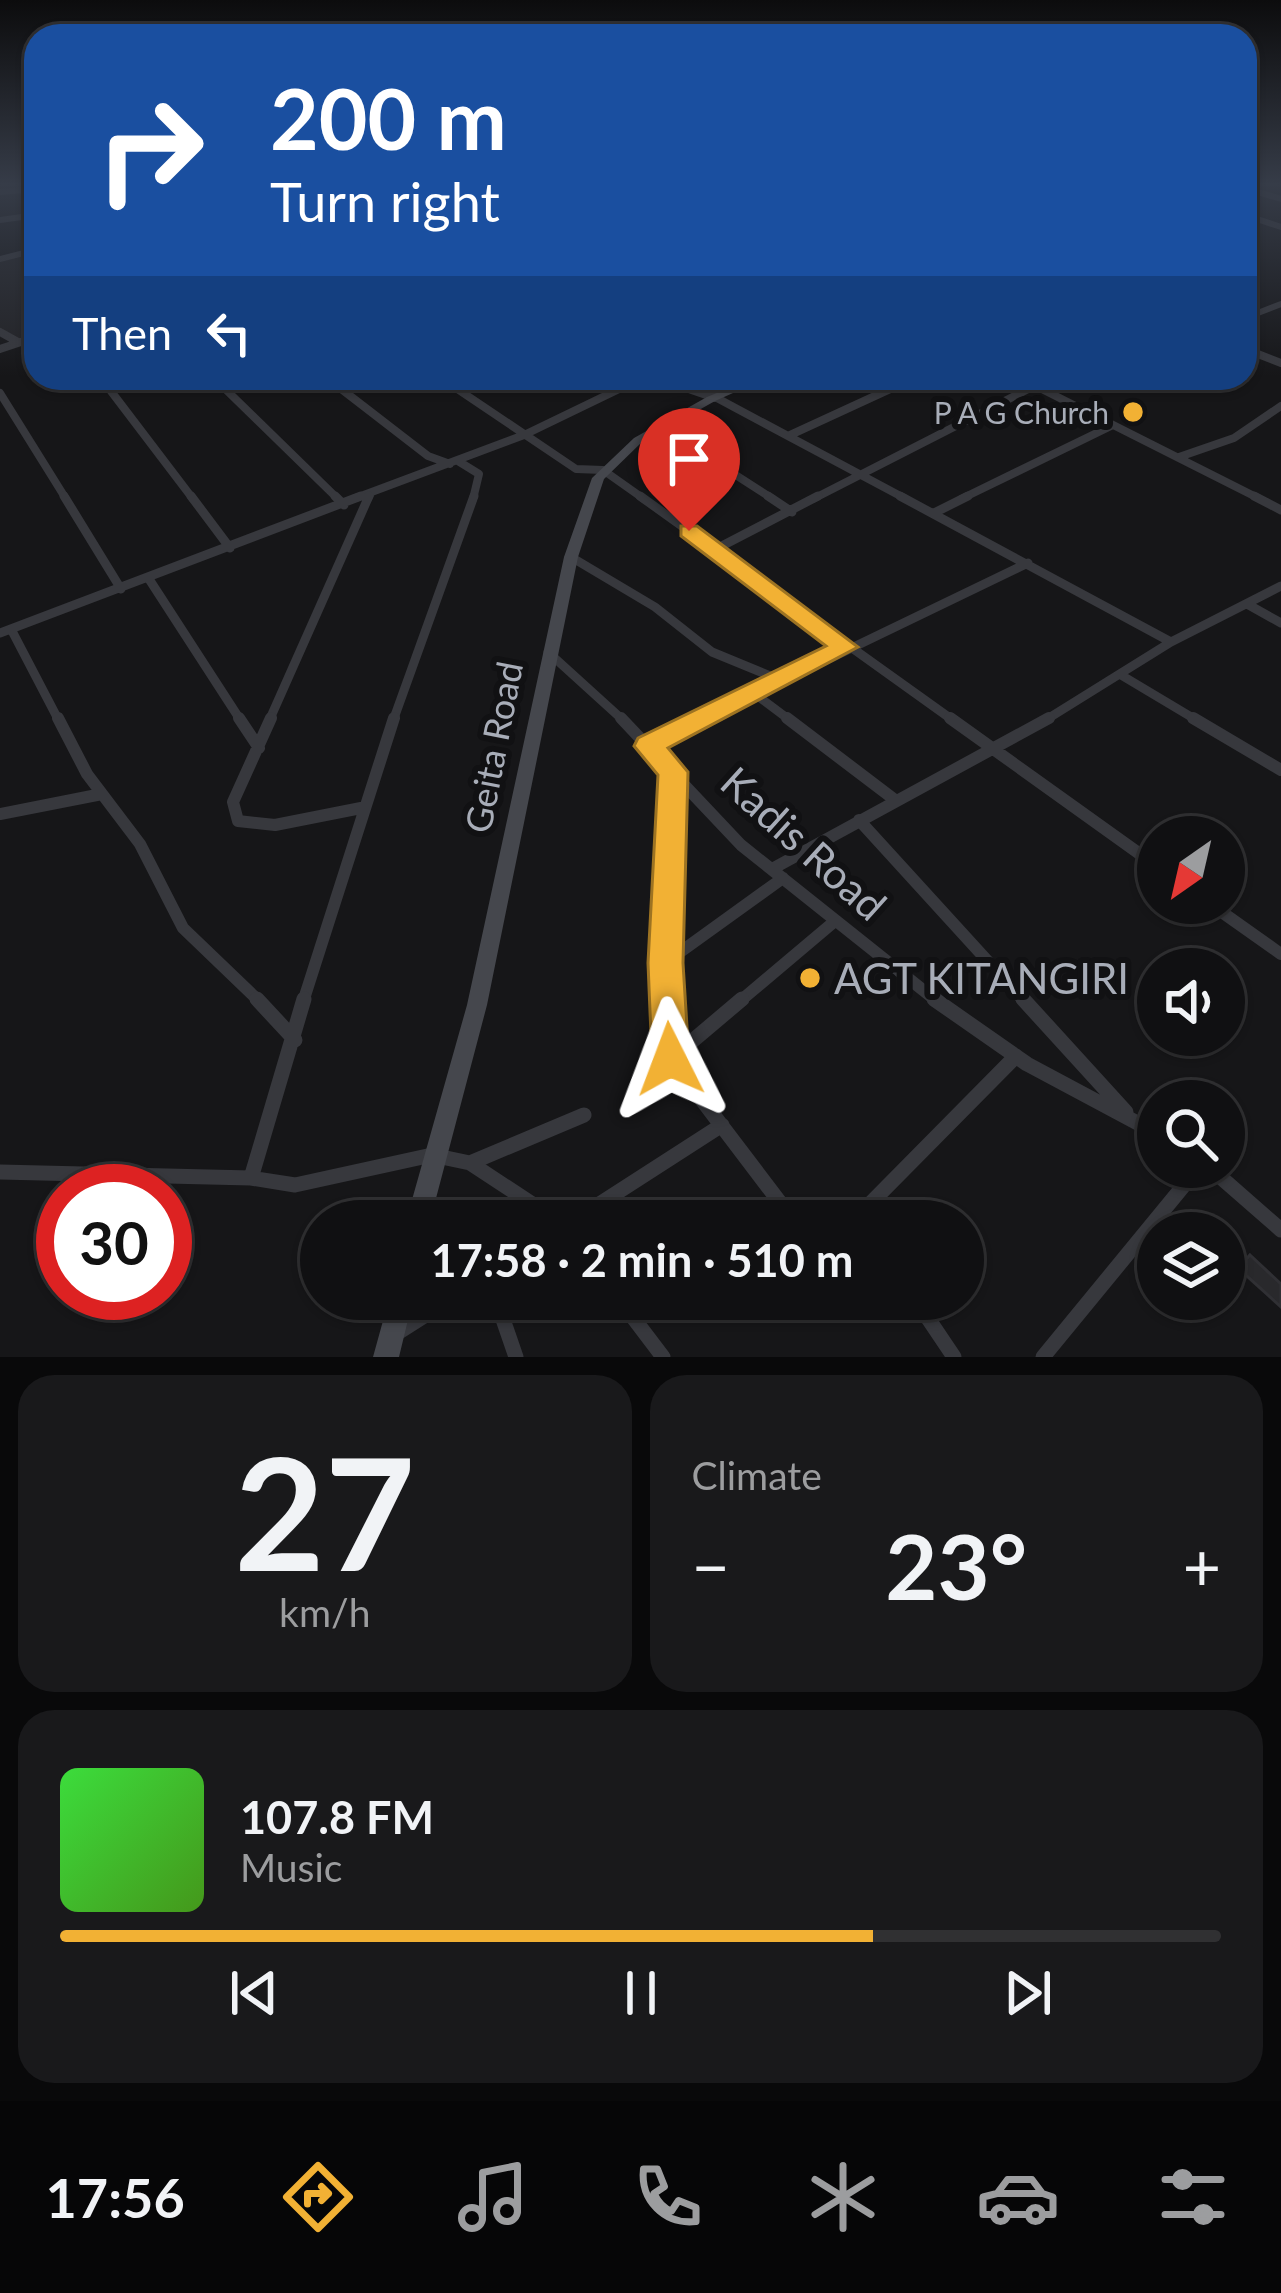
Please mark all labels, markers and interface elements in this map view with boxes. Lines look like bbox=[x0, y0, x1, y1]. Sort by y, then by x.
text: 200 m bbox=[270, 67, 507, 168]
icon: right bbox=[72, 72, 228, 228]
text: Turn right bbox=[270, 169, 500, 234]
icon: left bbox=[196, 300, 262, 366]
text: Then bbox=[72, 306, 172, 360]
place label: P A G Church bbox=[934, 394, 1109, 430]
marker: P A G Church bbox=[1120, 399, 1146, 425]
pin bbox=[638, 408, 740, 531]
icon: arrive bbox=[656, 426, 722, 492]
street label: Geita Road bbox=[455, 658, 531, 836]
street label: Kadis Road bbox=[711, 756, 897, 930]
north arrow bbox=[1137, 816, 1245, 924]
map controls bbox=[1137, 816, 1245, 1320]
button: sound bbox=[1137, 948, 1245, 1056]
place label: AGT KITANGIRI bbox=[834, 953, 1129, 1003]
marker: AGT KITANGIRI bbox=[797, 965, 823, 991]
position arrow bbox=[607, 996, 733, 1122]
button: search bbox=[1137, 1080, 1245, 1188]
speed limit sign: 30 bbox=[36, 1164, 192, 1320]
button: layers bbox=[1137, 1212, 1245, 1320]
text: 17:58 · 2 min · 510 m bbox=[431, 1233, 853, 1287]
text: 27 bbox=[234, 1417, 415, 1604]
text: Climate bbox=[692, 1452, 822, 1498]
text: 23° bbox=[885, 1511, 1027, 1619]
text: − bbox=[692, 1526, 730, 1605]
text: + bbox=[1183, 1526, 1221, 1605]
text: km/h bbox=[279, 1589, 370, 1635]
text: 107.8 FM bbox=[240, 1790, 434, 1844]
text: Music bbox=[240, 1844, 342, 1890]
icon: previous bbox=[221, 1960, 287, 2026]
icon: pause bbox=[608, 1960, 674, 2026]
icon: next bbox=[995, 1960, 1061, 2026]
icon: directions bbox=[276, 2155, 360, 2239]
icon: music bbox=[451, 2155, 535, 2239]
icon: phone bbox=[626, 2155, 710, 2239]
icon: climate bbox=[801, 2155, 885, 2239]
icon: car bbox=[976, 2155, 1060, 2239]
icon: filters bbox=[1151, 2155, 1235, 2239]
text: 17:56 bbox=[46, 2165, 185, 2230]

